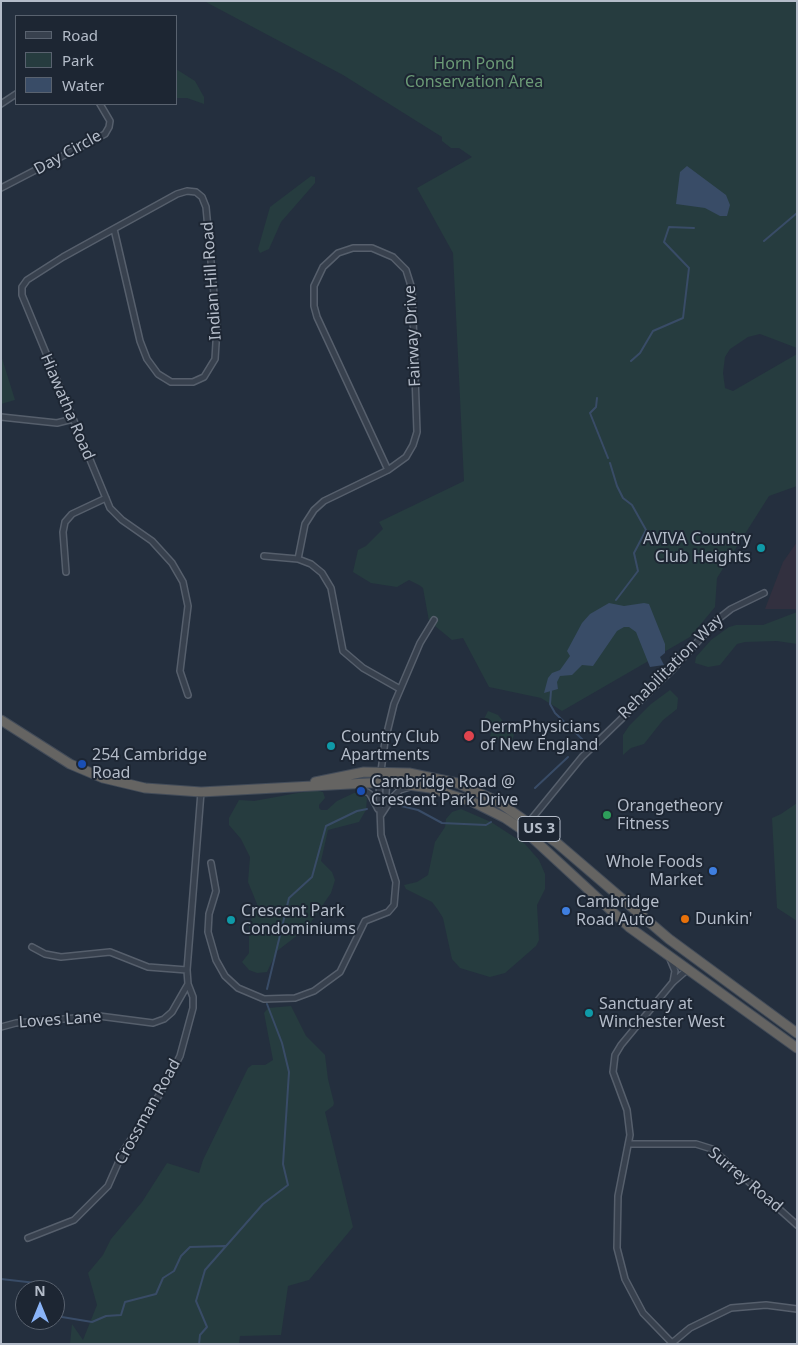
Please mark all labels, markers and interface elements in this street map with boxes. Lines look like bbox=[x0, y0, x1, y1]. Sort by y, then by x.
legend bbox=[15, 15, 178, 105]
text: Road bbox=[62, 25, 98, 45]
text: Park bbox=[62, 50, 94, 70]
park label: Horn Pond Conservation Area bbox=[405, 54, 543, 92]
text: Water bbox=[62, 75, 104, 95]
street label: Day Circle bbox=[31, 127, 105, 179]
street label: Indian Hill Road bbox=[198, 221, 226, 341]
street label: Fairway Drive bbox=[401, 285, 425, 387]
street label: Hiawatha Road bbox=[36, 351, 98, 463]
place label: AVIVA Country Club Heights bbox=[643, 529, 751, 567]
marker: AVIVA Country Club Heights bbox=[755, 542, 767, 554]
street label: Rehabilitation Way bbox=[615, 611, 727, 723]
place label: DermPhysicians of New England bbox=[480, 717, 600, 755]
place label: Country Club Apartments bbox=[341, 727, 439, 765]
marker: DermPhysicians of New England bbox=[462, 729, 476, 743]
marker: Country Club Apartments bbox=[325, 740, 337, 752]
place label: 254 Cambridge Road bbox=[92, 745, 207, 783]
marker: 254 Cambridge Road bbox=[76, 758, 88, 770]
place label: Cambridge Road @ Crescent Park Drive bbox=[371, 772, 518, 810]
marker: Cambridge Road @ Crescent Park Drive bbox=[355, 785, 367, 797]
place label: Orangetheory Fitness bbox=[617, 796, 723, 834]
marker: Orangetheory Fitness bbox=[601, 809, 613, 821]
road number: US 3 bbox=[518, 816, 560, 842]
place label: Whole Foods Market bbox=[606, 852, 703, 890]
marker: Whole Foods Market bbox=[707, 865, 719, 877]
place label: Cambridge Road Auto bbox=[576, 892, 659, 930]
place label: Crescent Park Condominiums bbox=[241, 901, 356, 939]
marker: Cambridge Road Auto bbox=[560, 905, 572, 917]
place label: Dunkin' bbox=[695, 909, 752, 929]
marker: Dunkin' bbox=[679, 913, 691, 925]
marker: Crescent Park Condominiums bbox=[225, 914, 237, 926]
place label: Sanctuary at Winchester West bbox=[599, 994, 725, 1032]
marker: Sanctuary at Winchester West bbox=[583, 1007, 595, 1019]
street label: Loves Lane bbox=[18, 1008, 102, 1032]
street label: Crossman Road bbox=[111, 1056, 185, 1168]
street label: Surrey Road bbox=[704, 1143, 786, 1217]
north arrow bbox=[15, 1280, 65, 1330]
text: N bbox=[34, 1281, 46, 1300]

